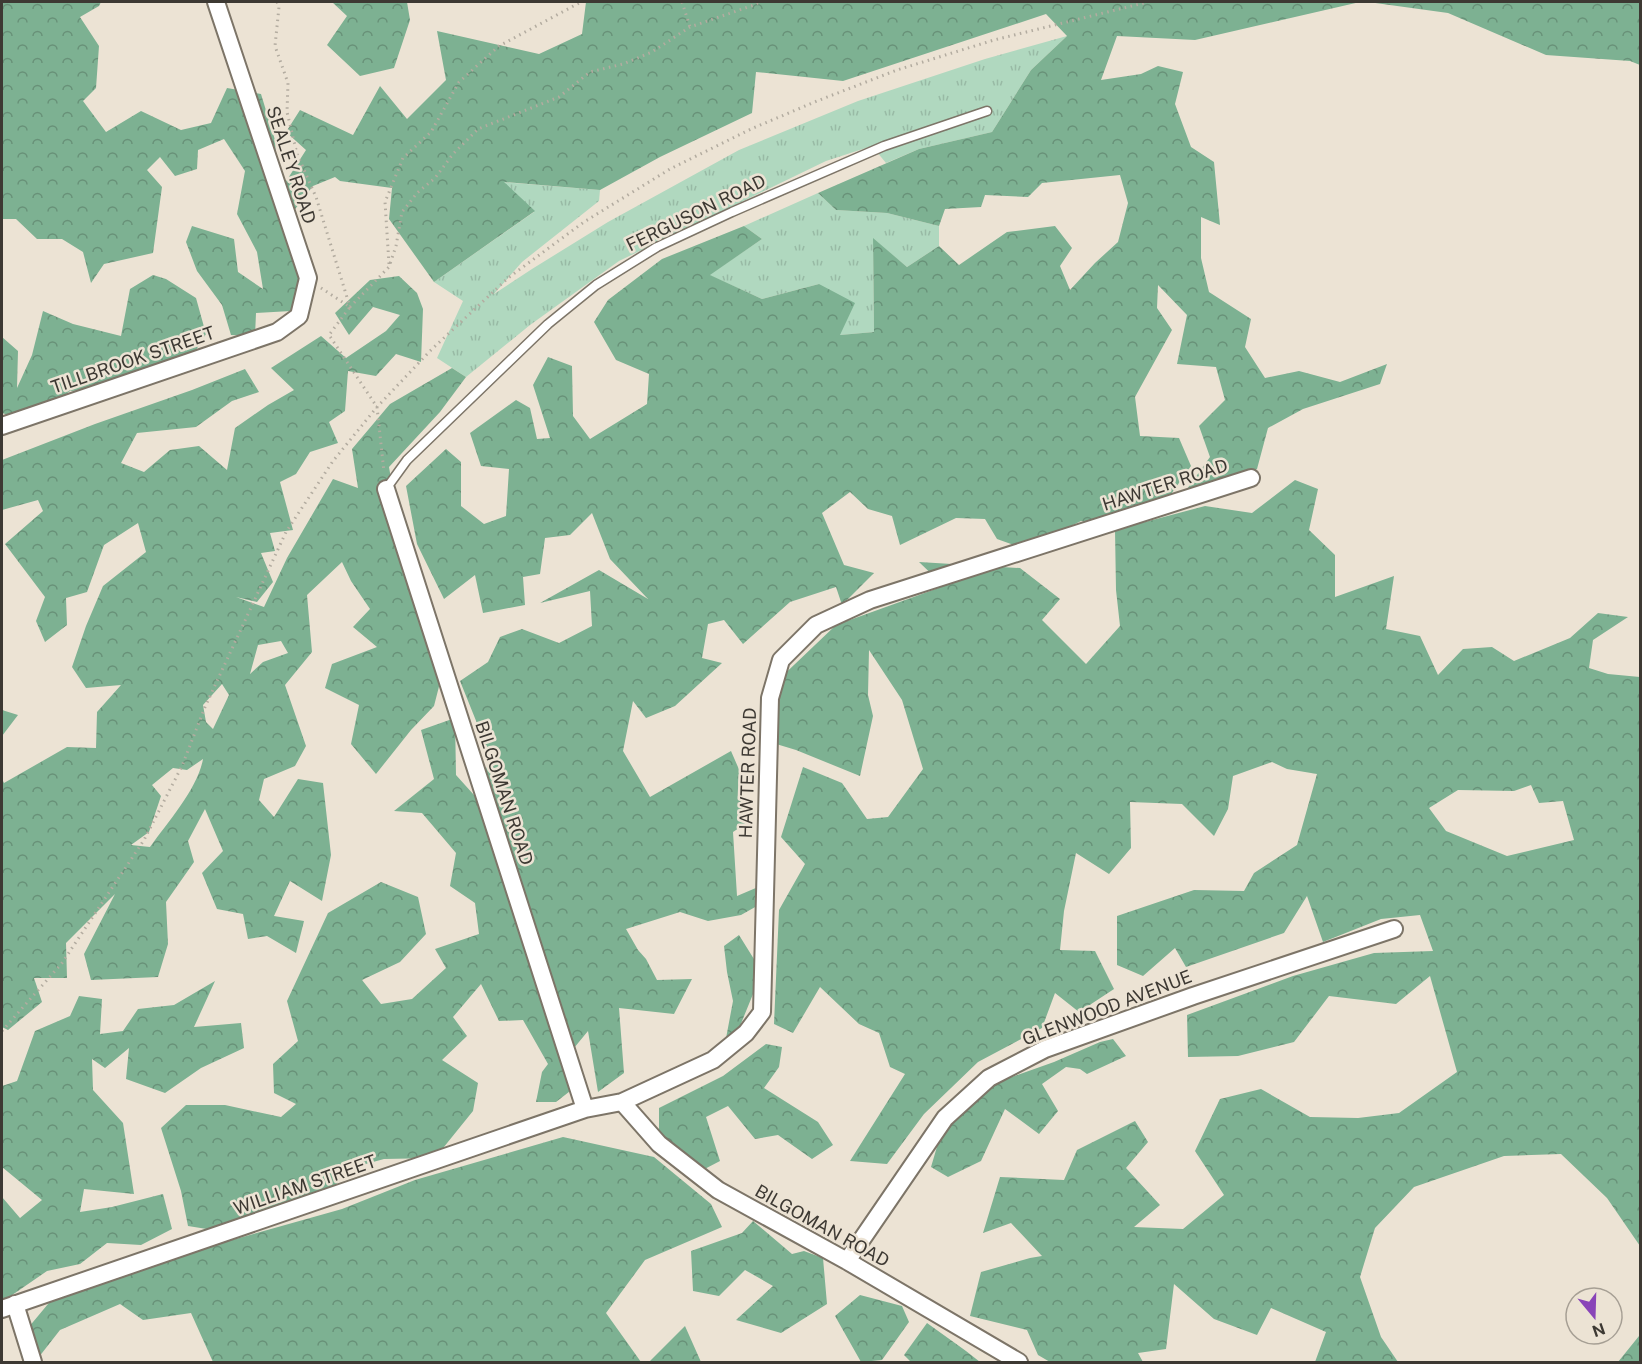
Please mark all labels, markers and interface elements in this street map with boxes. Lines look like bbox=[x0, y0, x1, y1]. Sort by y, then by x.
street label: SEALEY ROAD bbox=[263, 103, 320, 226]
street label: FERGUSON ROAD bbox=[623, 170, 769, 255]
street label: TILLBROOK STREET bbox=[48, 322, 218, 397]
street label: HAWTER ROAD bbox=[1099, 454, 1230, 515]
street label: HAWTER ROAD bbox=[735, 707, 760, 839]
street label: BILGOMAN ROAD bbox=[471, 718, 538, 868]
street label: GLENWOOD AVENUE bbox=[1019, 965, 1195, 1050]
street label: WILLIAM STREET bbox=[231, 1150, 379, 1219]
street label: BILGOMAN ROAD bbox=[751, 1180, 893, 1271]
north arrow bbox=[1564, 1286, 1624, 1346]
text: N bbox=[1590, 1319, 1608, 1341]

